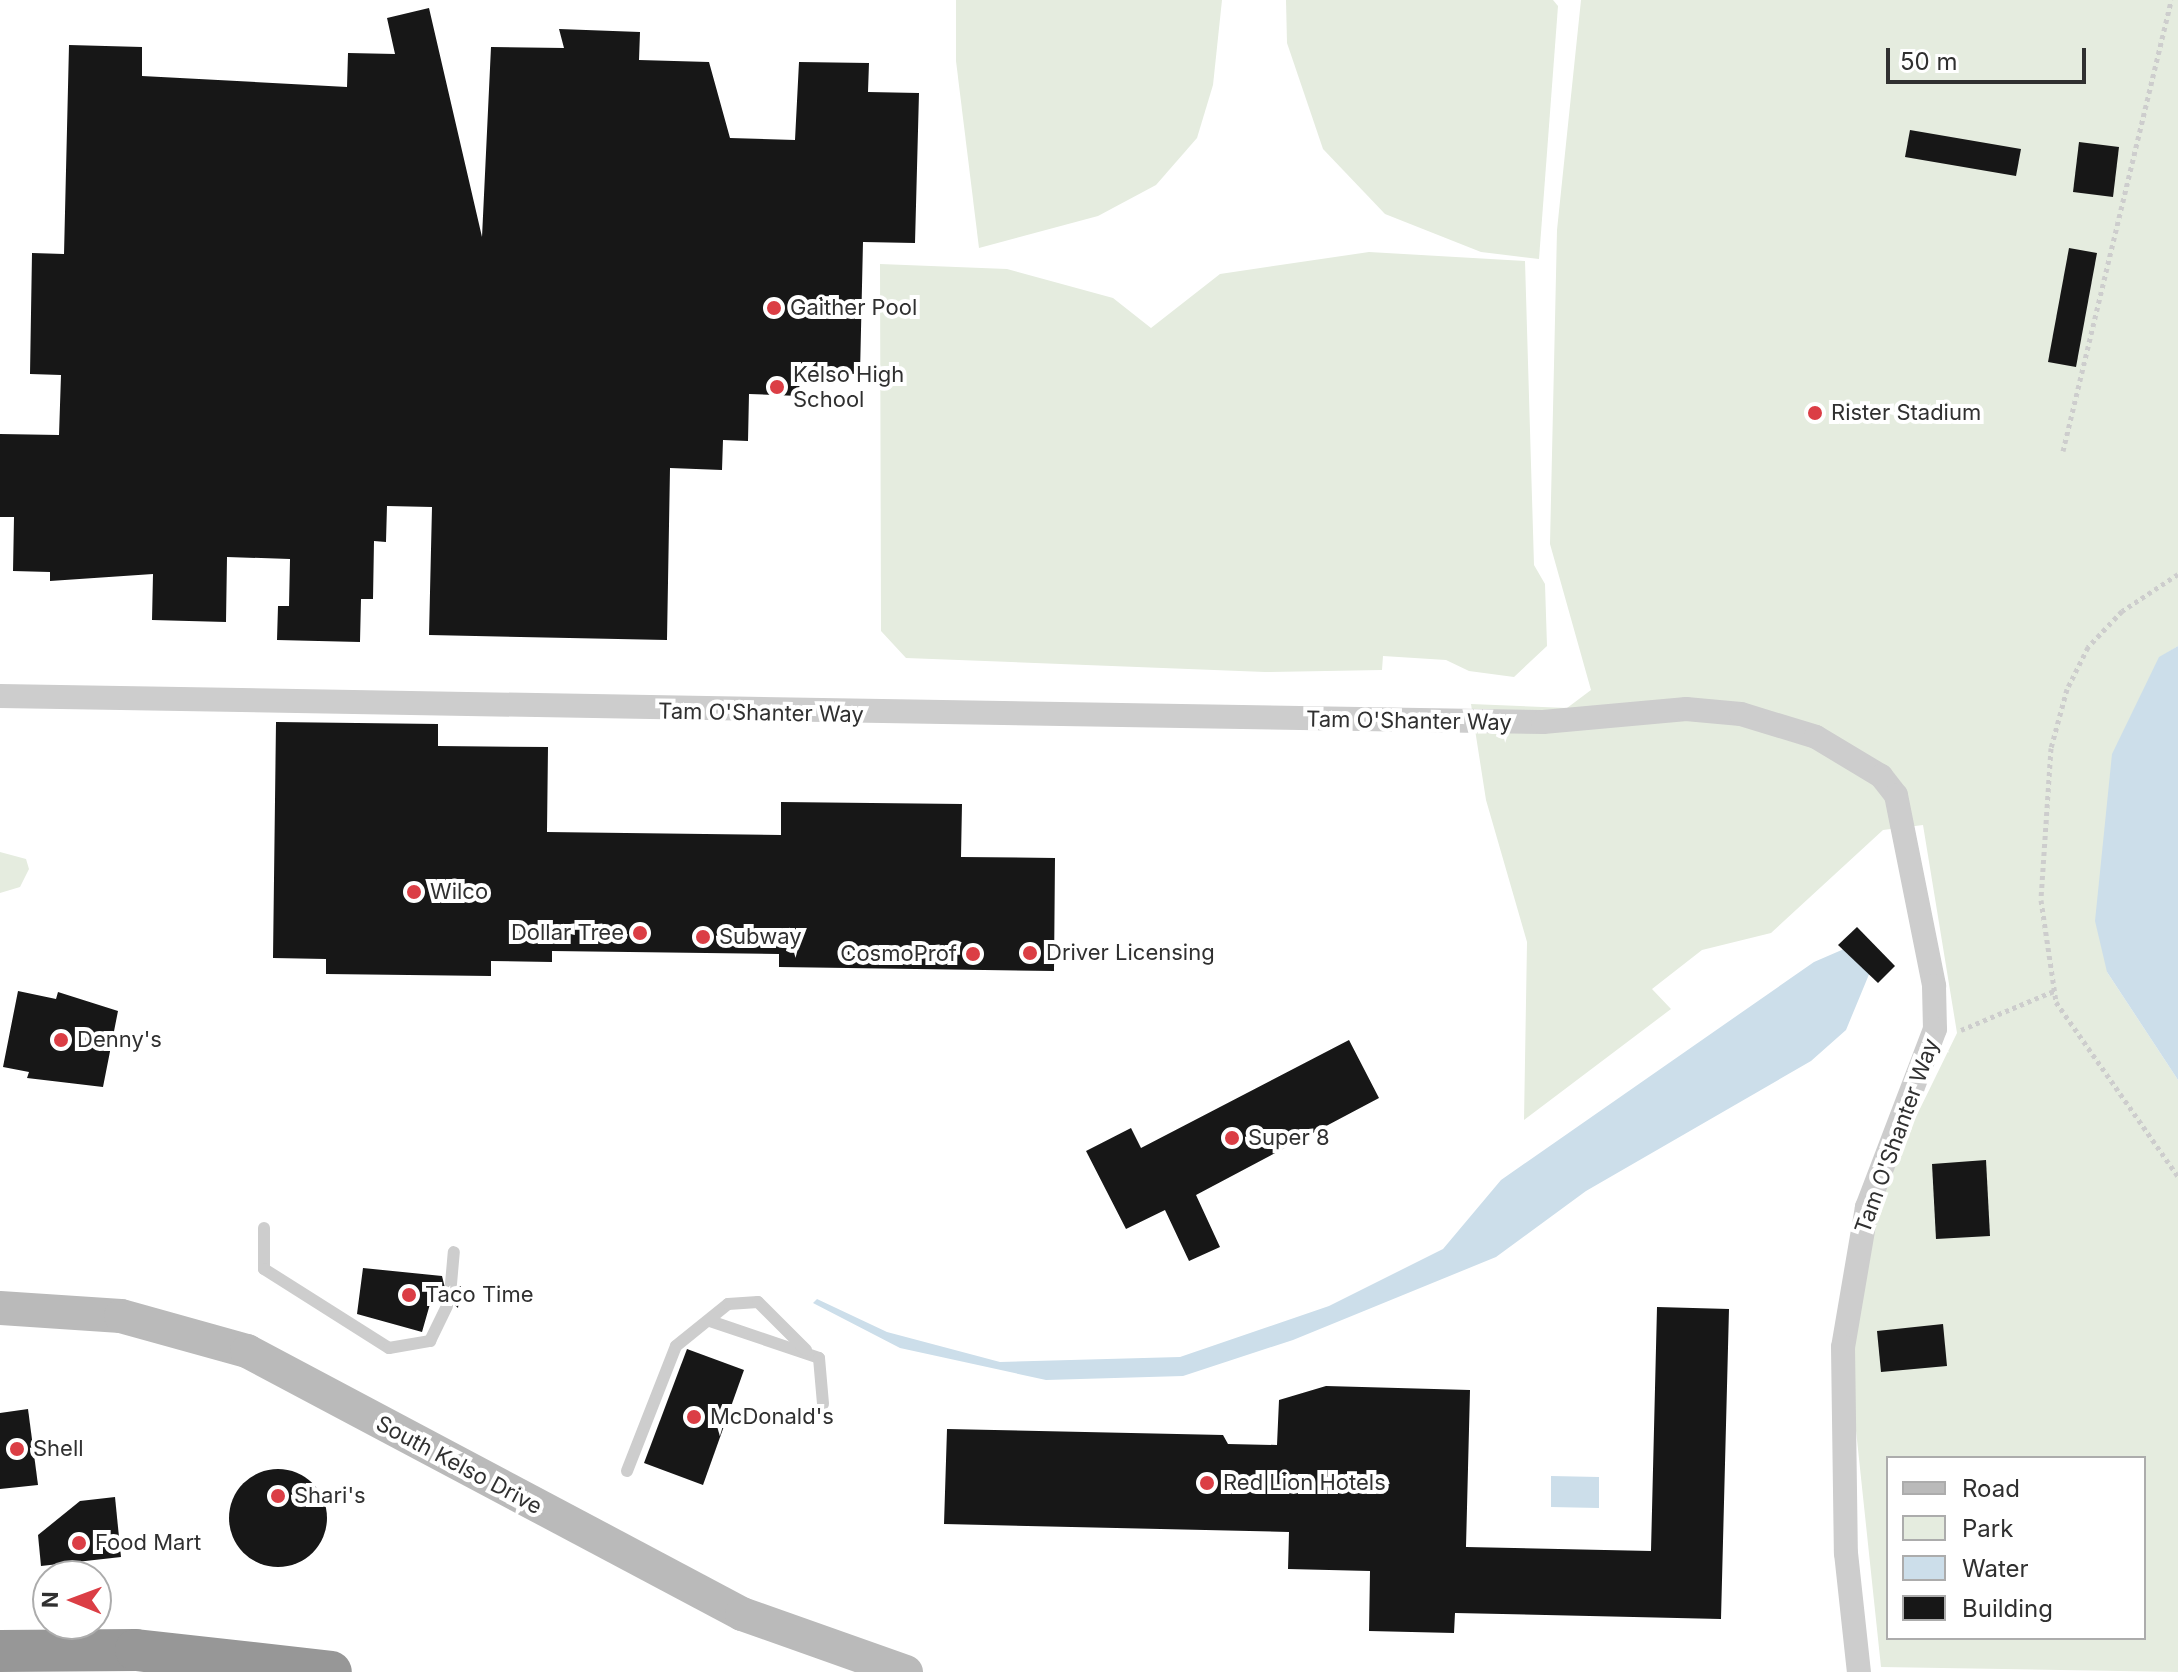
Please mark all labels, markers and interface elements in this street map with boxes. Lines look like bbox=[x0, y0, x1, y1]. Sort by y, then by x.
scale bar bbox=[1890, 32, 2090, 82]
text: 50 m bbox=[1900, 47, 1958, 76]
place label: Gaither Pool bbox=[790, 295, 917, 321]
marker: Gaither Pool bbox=[765, 299, 783, 317]
place label: Kelso High School bbox=[793, 361, 904, 412]
marker: Kelso High School bbox=[768, 378, 786, 396]
place label: Rister Stadium bbox=[1831, 400, 1981, 426]
marker: Rister Stadium bbox=[1806, 404, 1824, 422]
street label: Tam O'Shanter Way bbox=[658, 698, 864, 728]
street label: Tam O'Shanter Way bbox=[1306, 706, 1512, 736]
place label: Wilco bbox=[430, 879, 488, 905]
marker: Wilco bbox=[405, 883, 423, 901]
place label: Dollar Tree bbox=[511, 920, 624, 946]
marker: Dollar Tree bbox=[631, 924, 649, 942]
place label: Subway bbox=[719, 924, 802, 950]
marker: Subway bbox=[694, 928, 712, 946]
place label: Driver Licensing bbox=[1046, 940, 1215, 966]
place label: CosmoProf bbox=[840, 941, 957, 967]
marker: Driver Licensing bbox=[1021, 944, 1039, 962]
marker: CosmoProf bbox=[964, 945, 982, 963]
place label: Denny's bbox=[77, 1027, 162, 1053]
marker: Denny's bbox=[52, 1031, 70, 1049]
street label: Tam O'Shanter Way bbox=[1849, 1035, 1945, 1237]
place label: Super 8 bbox=[1248, 1125, 1330, 1151]
marker: Super 8 bbox=[1223, 1129, 1241, 1147]
place label: Taco Time bbox=[425, 1282, 534, 1308]
marker: Taco Time bbox=[400, 1286, 418, 1304]
place label: McDonald's bbox=[710, 1404, 834, 1430]
marker: McDonald's bbox=[685, 1408, 703, 1426]
street label: South Kelso Drive bbox=[371, 1410, 547, 1520]
place label: Shell bbox=[33, 1436, 84, 1462]
marker: Shell bbox=[8, 1440, 26, 1458]
legend bbox=[1886, 1456, 2146, 1640]
place label: Red Lion Hotels bbox=[1223, 1470, 1386, 1496]
marker: Red Lion Hotels bbox=[1198, 1474, 1216, 1492]
text: Road bbox=[1962, 1474, 2020, 1503]
place label: Shari's bbox=[294, 1483, 366, 1509]
marker: Shari's bbox=[269, 1487, 287, 1505]
text: Park bbox=[1962, 1514, 2013, 1543]
place label: Food Mart bbox=[95, 1530, 201, 1556]
marker: Food Mart bbox=[70, 1534, 88, 1552]
text: Water bbox=[1962, 1554, 2029, 1583]
north arrow bbox=[32, 1560, 112, 1640]
text: N bbox=[37, 1591, 63, 1608]
text: Building bbox=[1962, 1594, 2053, 1623]

